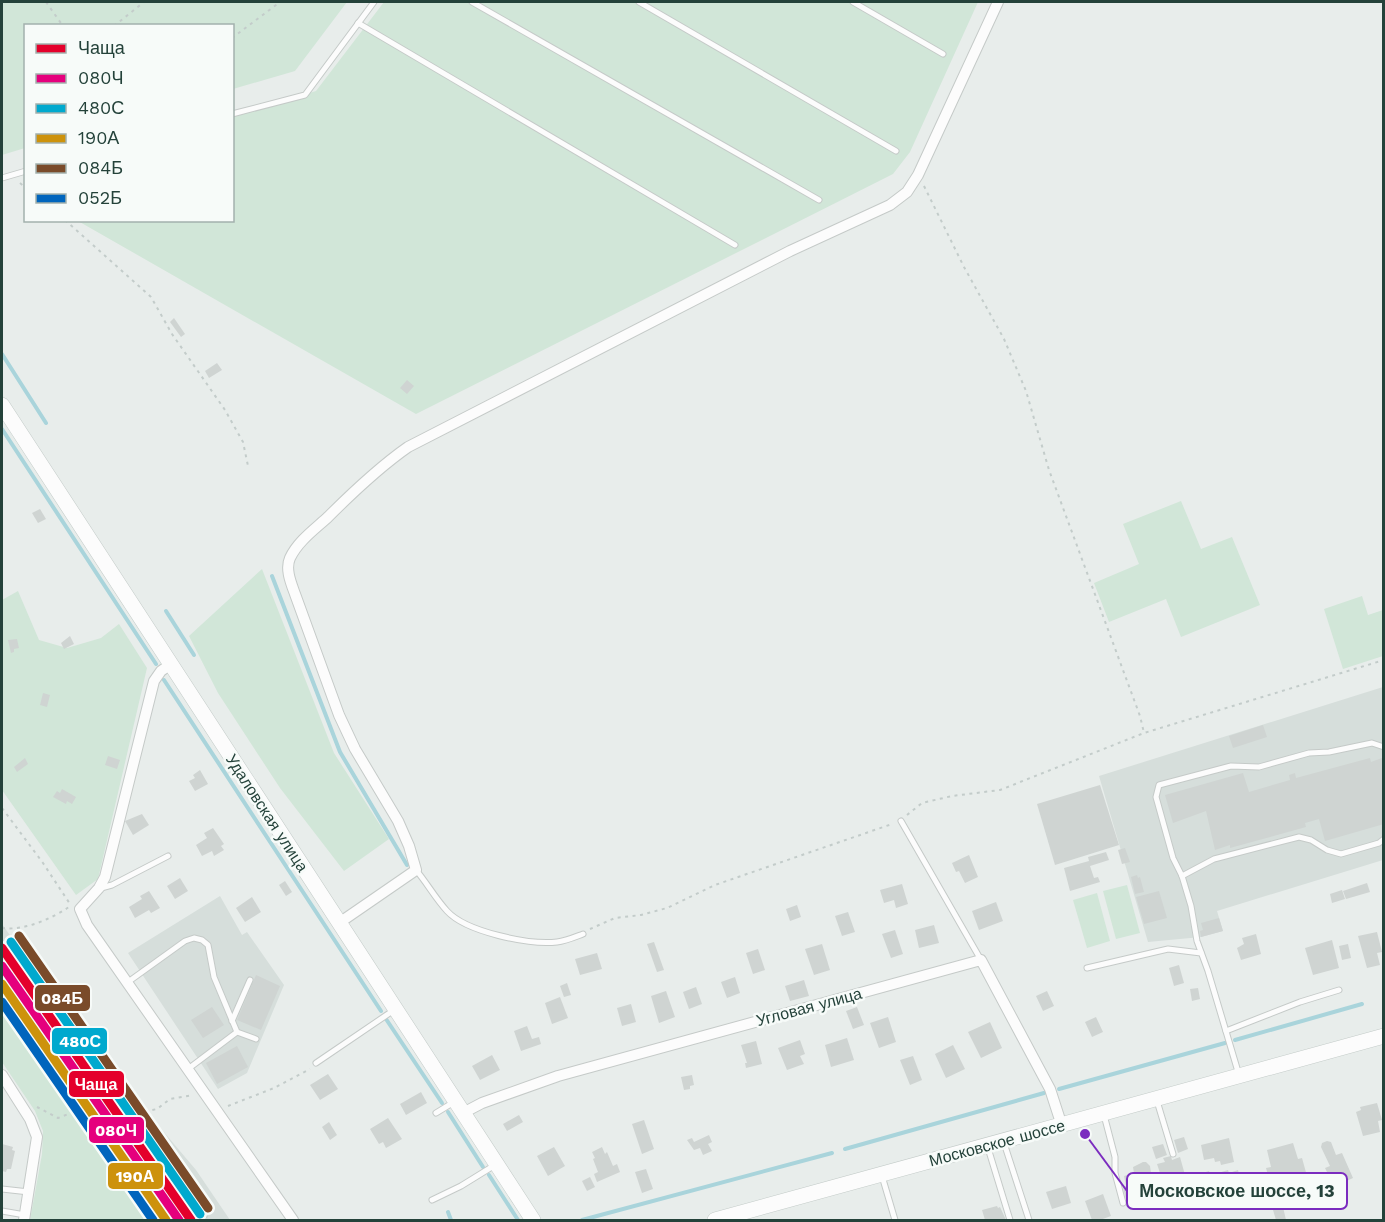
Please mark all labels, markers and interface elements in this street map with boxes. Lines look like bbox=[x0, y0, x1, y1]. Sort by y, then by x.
legend bbox=[24, 24, 234, 222]
text: Чаща bbox=[78, 37, 126, 58]
text: 080Ч bbox=[78, 67, 123, 88]
text: 480С bbox=[78, 97, 124, 118]
text: 190А bbox=[78, 127, 119, 148]
text: 084Б bbox=[78, 157, 123, 178]
text: 052Б bbox=[78, 187, 122, 208]
street label: Удаловская улица bbox=[222, 751, 312, 875]
line badge: 084Б bbox=[34, 984, 91, 1012]
street label: Угловая улица bbox=[754, 984, 864, 1030]
text: 084Б bbox=[41, 989, 83, 1008]
line badge: 480С bbox=[51, 1027, 108, 1055]
text: 480С bbox=[59, 1032, 102, 1051]
line badge: Чаща bbox=[68, 1070, 125, 1098]
text: Чаща bbox=[75, 1075, 117, 1094]
line badge: 080Ч bbox=[88, 1116, 145, 1144]
street label: Московское шоссе bbox=[927, 1116, 1067, 1170]
text: 080Ч bbox=[95, 1121, 137, 1140]
line badge: 190А bbox=[107, 1162, 164, 1190]
text: 190А bbox=[116, 1167, 155, 1186]
callout: Московское шоссе, 13 bbox=[1127, 1173, 1347, 1209]
text: Московское шоссе, 13 bbox=[1139, 1180, 1335, 1201]

